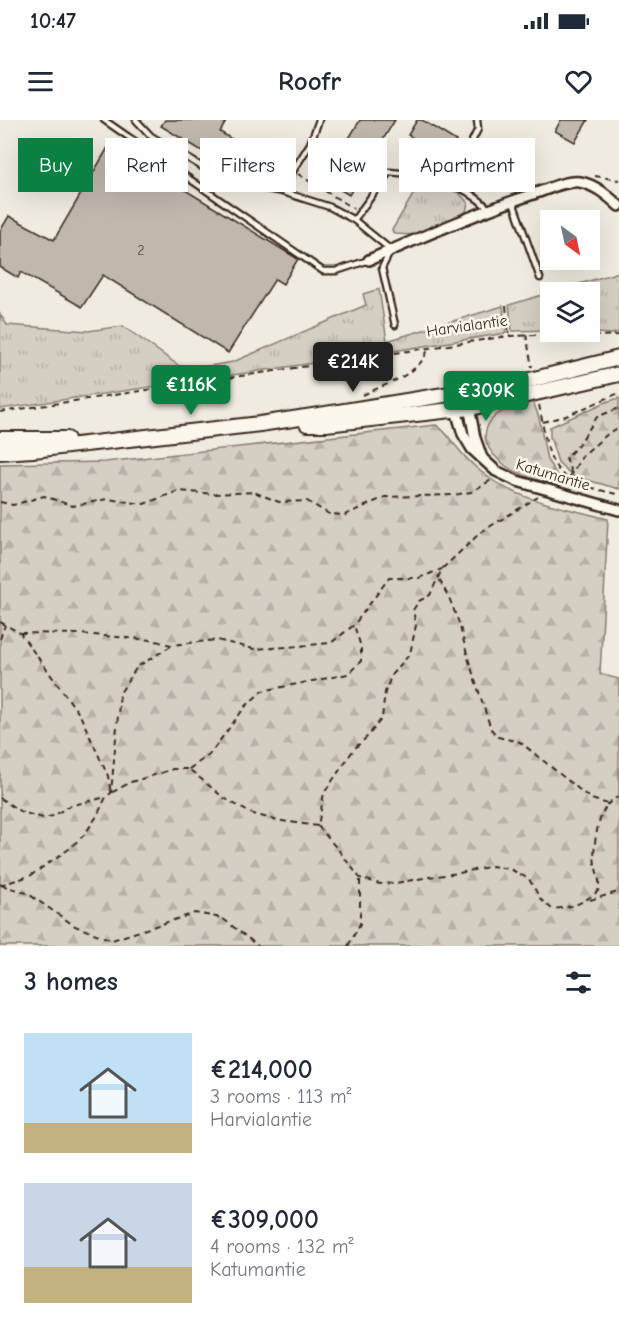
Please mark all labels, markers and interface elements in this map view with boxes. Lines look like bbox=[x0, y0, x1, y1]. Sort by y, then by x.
text: 10:47 bbox=[30, 8, 76, 34]
icon: menu bbox=[24, 65, 57, 98]
icon: heart bbox=[562, 65, 595, 98]
text: Roofr bbox=[278, 66, 341, 97]
chip: Buy bbox=[18, 138, 93, 192]
chip: Rent bbox=[105, 138, 188, 192]
chip: Filters bbox=[200, 138, 296, 192]
chip: New bbox=[308, 138, 387, 192]
chip: Apartment bbox=[399, 138, 535, 192]
north arrow bbox=[540, 210, 600, 270]
map controls bbox=[540, 210, 600, 342]
house number: 2 bbox=[137, 242, 145, 259]
button: layers bbox=[540, 282, 600, 342]
street label: Harvialantie bbox=[425, 311, 509, 341]
pin: €214K bbox=[311, 342, 395, 393]
text: €214K bbox=[327, 350, 379, 373]
pin: €116K bbox=[149, 365, 233, 416]
pin: €309K bbox=[444, 371, 528, 422]
text: €116K bbox=[165, 373, 217, 396]
text: €309K bbox=[458, 379, 514, 402]
street label: Katumantie bbox=[514, 455, 592, 495]
icon: filters bbox=[562, 966, 595, 999]
text: 3 homes bbox=[24, 967, 118, 997]
text: €214,000 bbox=[210, 1055, 313, 1085]
icon: home bbox=[72, 1057, 144, 1129]
text: 3 rooms · 113 m² bbox=[210, 1085, 351, 1108]
text: Harvialantie bbox=[210, 1108, 312, 1131]
text: €309,000 bbox=[210, 1205, 319, 1235]
icon: home bbox=[72, 1207, 144, 1279]
text: 4 rooms · 132 m² bbox=[210, 1235, 354, 1258]
text: Katumantie bbox=[210, 1258, 306, 1281]

